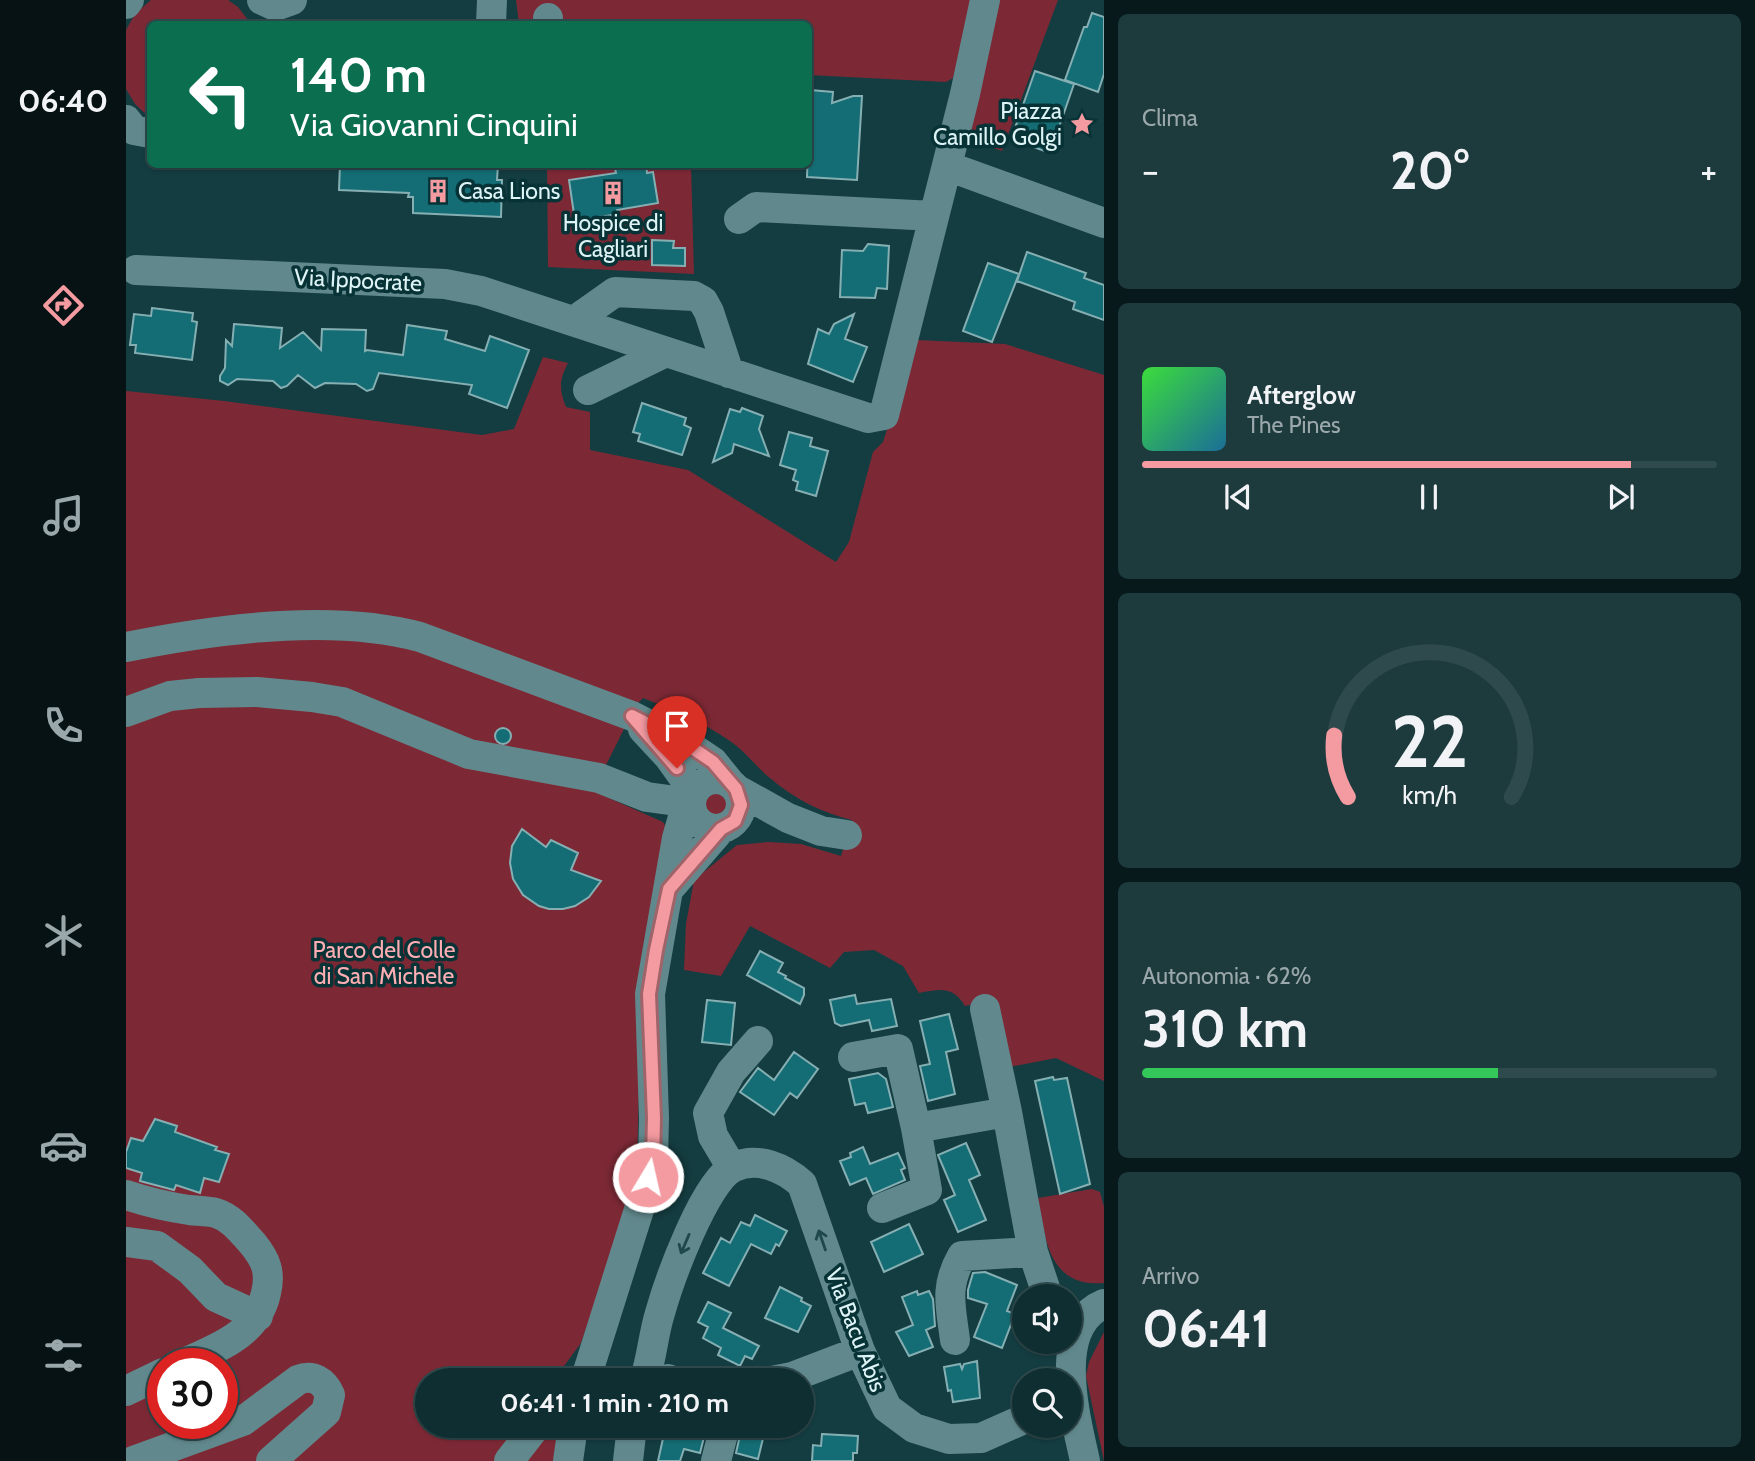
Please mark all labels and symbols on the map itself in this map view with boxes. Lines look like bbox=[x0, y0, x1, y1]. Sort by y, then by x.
place label: Piazza Camillo Golgi bbox=[933, 97, 1062, 151]
place icon: Piazza Camillo Golgi bbox=[1068, 110, 1096, 138]
building icon: Casa Lions bbox=[424, 177, 452, 205]
place label: Casa Lions bbox=[458, 177, 560, 205]
building icon: Hospice di Cagliari bbox=[599, 179, 627, 207]
place label: Hospice di Cagliari bbox=[563, 209, 663, 263]
street label: Via Ippocrate bbox=[293, 263, 423, 297]
pin bbox=[647, 696, 707, 768]
park label: Parco del Colle di San Michele bbox=[312, 936, 456, 990]
position arrow bbox=[611, 1140, 685, 1214]
one-way arrow bbox=[815, 1230, 827, 1252]
one-way arrow bbox=[678, 1233, 691, 1255]
street label: Via Bacu Abis bbox=[820, 1264, 892, 1396]
speed limit sign: 30 bbox=[147, 1348, 238, 1439]

